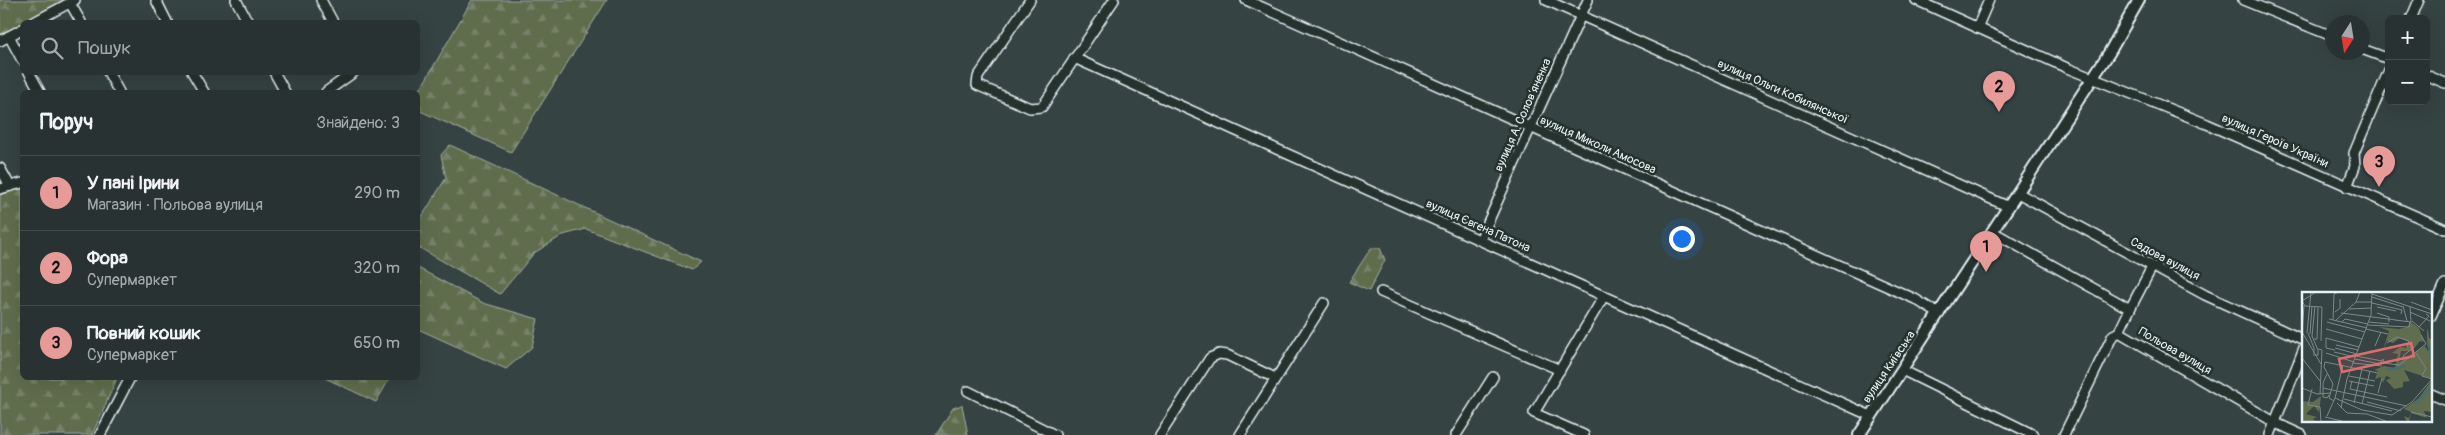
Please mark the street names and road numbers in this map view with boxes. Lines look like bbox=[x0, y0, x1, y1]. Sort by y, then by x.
street label: вулиця А. Соловʼяненка bbox=[1491, 56, 1555, 174]
street label: вулиця Ольги Кобилянської bbox=[1715, 56, 1851, 128]
street label: вулиця Героїв України bbox=[2219, 111, 2331, 171]
street label: вулиця Миколи Амосова bbox=[1538, 113, 1659, 178]
street label: вулиця Євгена Патона bbox=[1424, 196, 1533, 256]
street label: Садова вулиця bbox=[2128, 234, 2203, 284]
street label: Польова вулиця bbox=[2136, 324, 2215, 378]
street label: вулиця Київська bbox=[1859, 328, 1919, 406]

